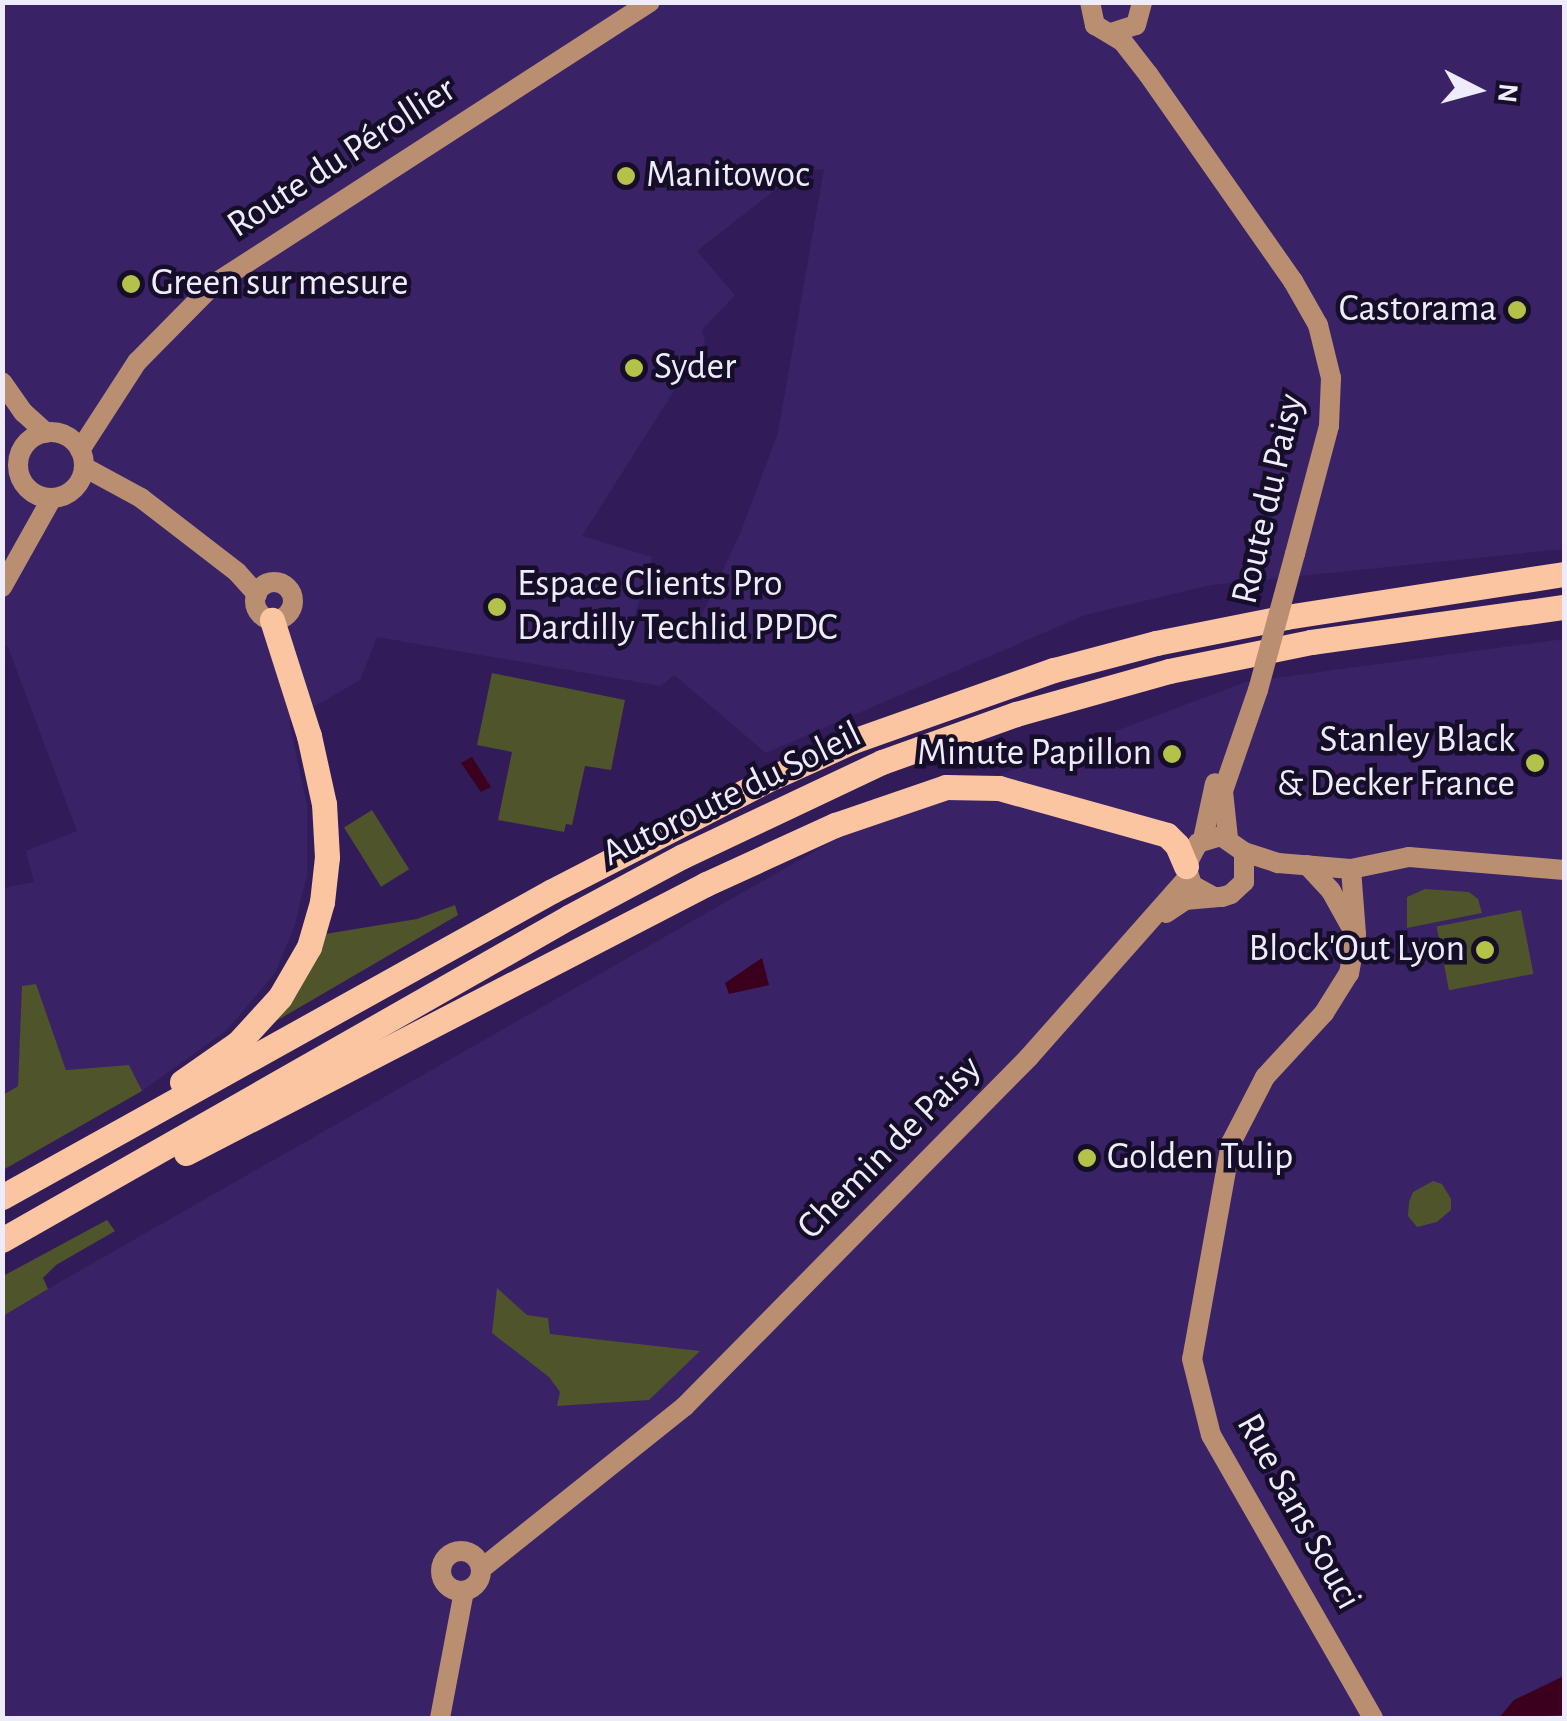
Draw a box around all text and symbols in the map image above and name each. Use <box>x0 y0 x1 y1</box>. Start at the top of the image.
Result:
north arrow <box>1427 40 1527 140</box>
street label: Route du Pérollier <box>219 67 465 249</box>
text: N <box>1492 82 1522 104</box>
place label: Manitowoc <box>646 153 810 199</box>
marker: Manitowoc <box>615 165 637 187</box>
place label: Green sur mesure <box>151 261 409 307</box>
marker: Green sur mesure <box>120 273 142 295</box>
place label: Castorama <box>1339 287 1497 333</box>
marker: Castorama <box>1506 299 1528 321</box>
place label: Syder <box>654 345 736 391</box>
marker: Syder <box>623 357 645 379</box>
street label: Route du Paisy <box>1223 389 1315 609</box>
place label: Espace Clients Pro Dardilly Techlid PPDC <box>517 562 837 652</box>
marker: Espace Clients Pro Dardilly Techlid PPDC <box>486 596 508 618</box>
street label: Autoroute du Soleil <box>595 713 869 877</box>
place label: Stanley Black & Decker France <box>1277 718 1515 808</box>
place label: Minute Papillon <box>917 731 1152 777</box>
marker: Minute Papillon <box>1161 743 1183 765</box>
marker: Stanley Black & Decker France <box>1524 752 1546 774</box>
place label: Block'Out Lyon <box>1249 927 1465 973</box>
marker: Block'Out Lyon <box>1474 939 1496 961</box>
street label: Chemin de Paisy <box>788 1046 992 1250</box>
place label: Golden Tulip <box>1107 1135 1293 1181</box>
marker: Golden Tulip <box>1076 1147 1098 1169</box>
street label: Rue Sans Souci <box>1226 1406 1370 1618</box>

